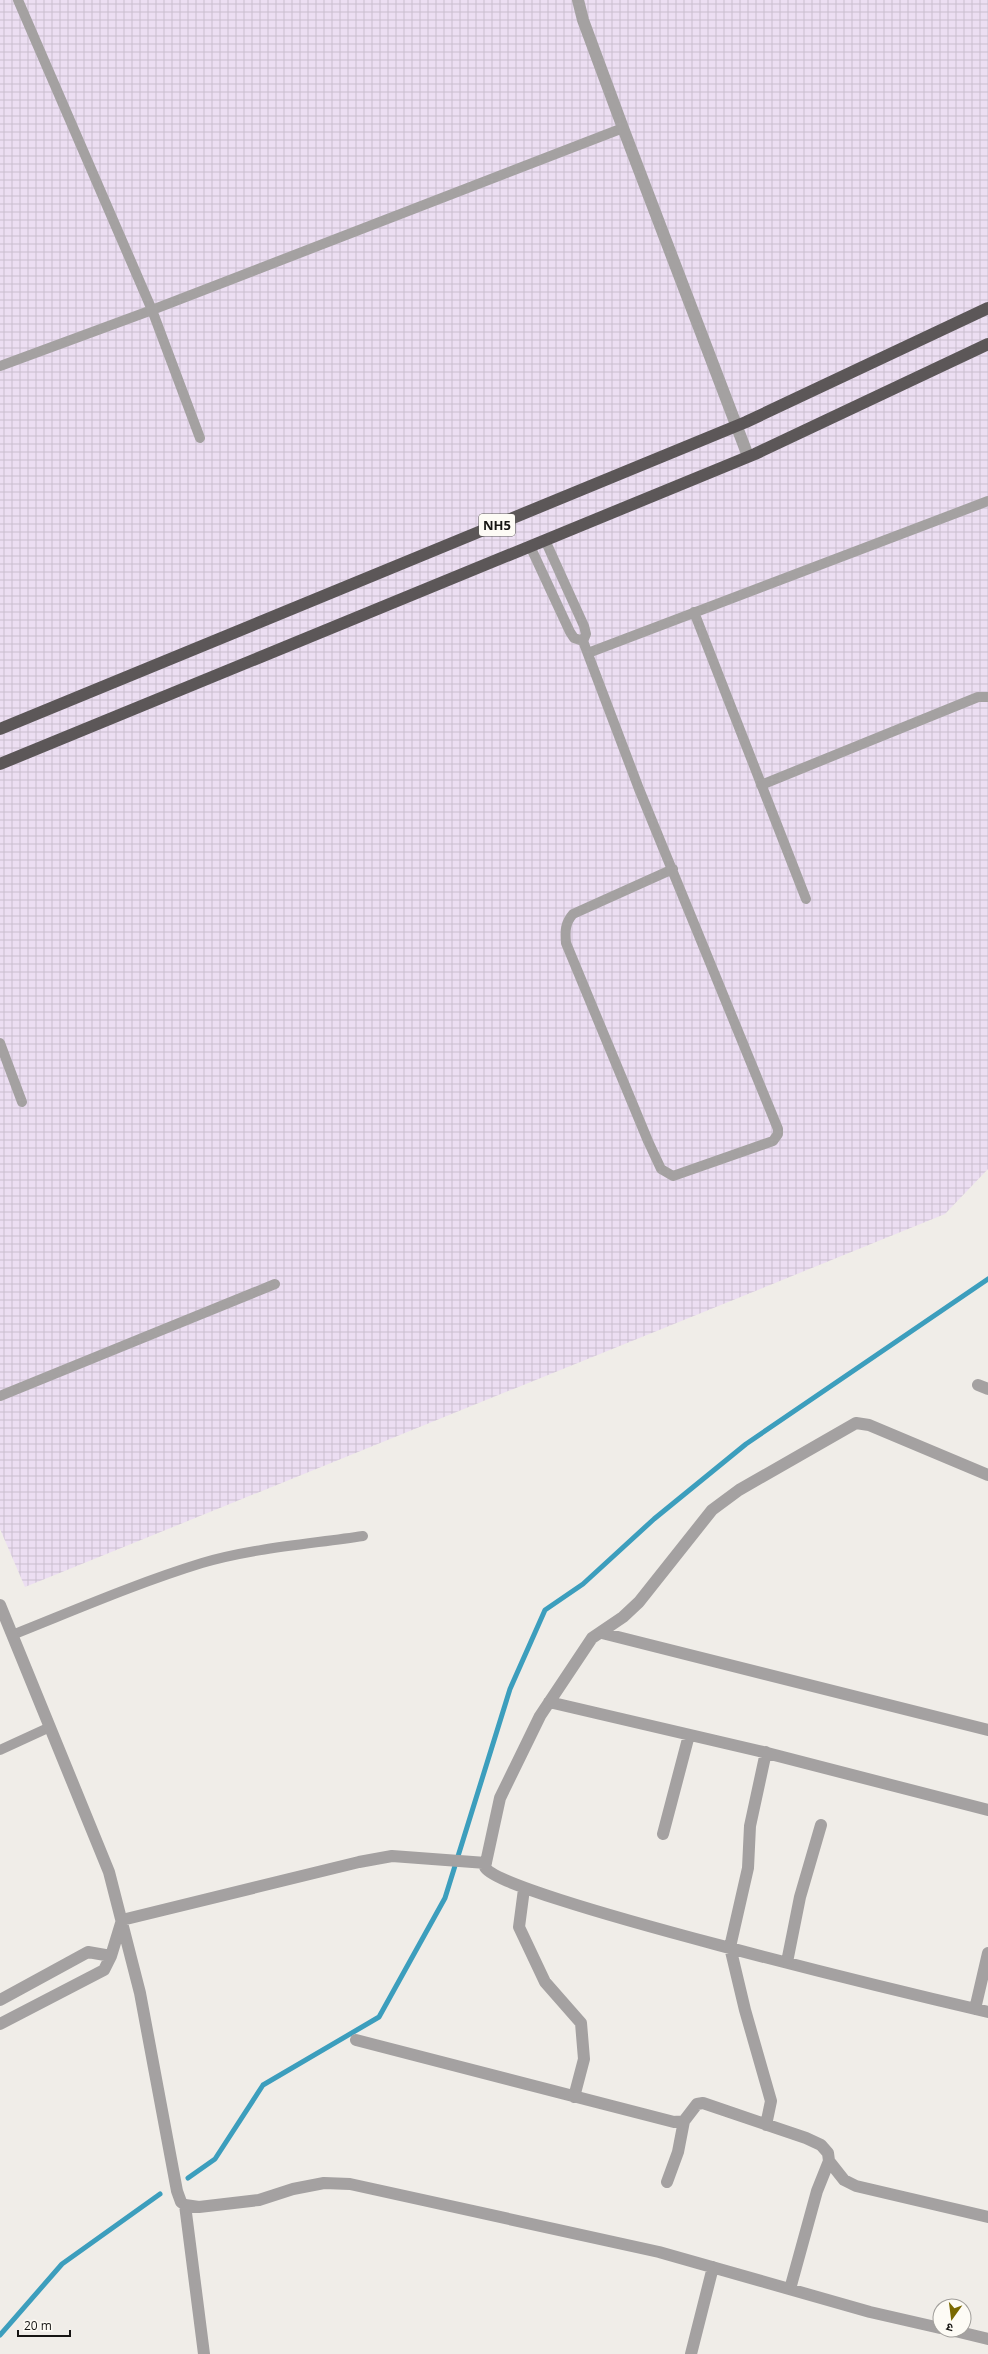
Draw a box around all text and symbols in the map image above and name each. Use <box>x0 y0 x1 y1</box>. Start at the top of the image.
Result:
road number: NH5 <box>479 514 515 536</box>
north arrow <box>932 2298 972 2338</box>
scale bar <box>18 2312 70 2338</box>
text: 20 m <box>24 2317 52 2334</box>
text: उ <box>944 2320 954 2336</box>

